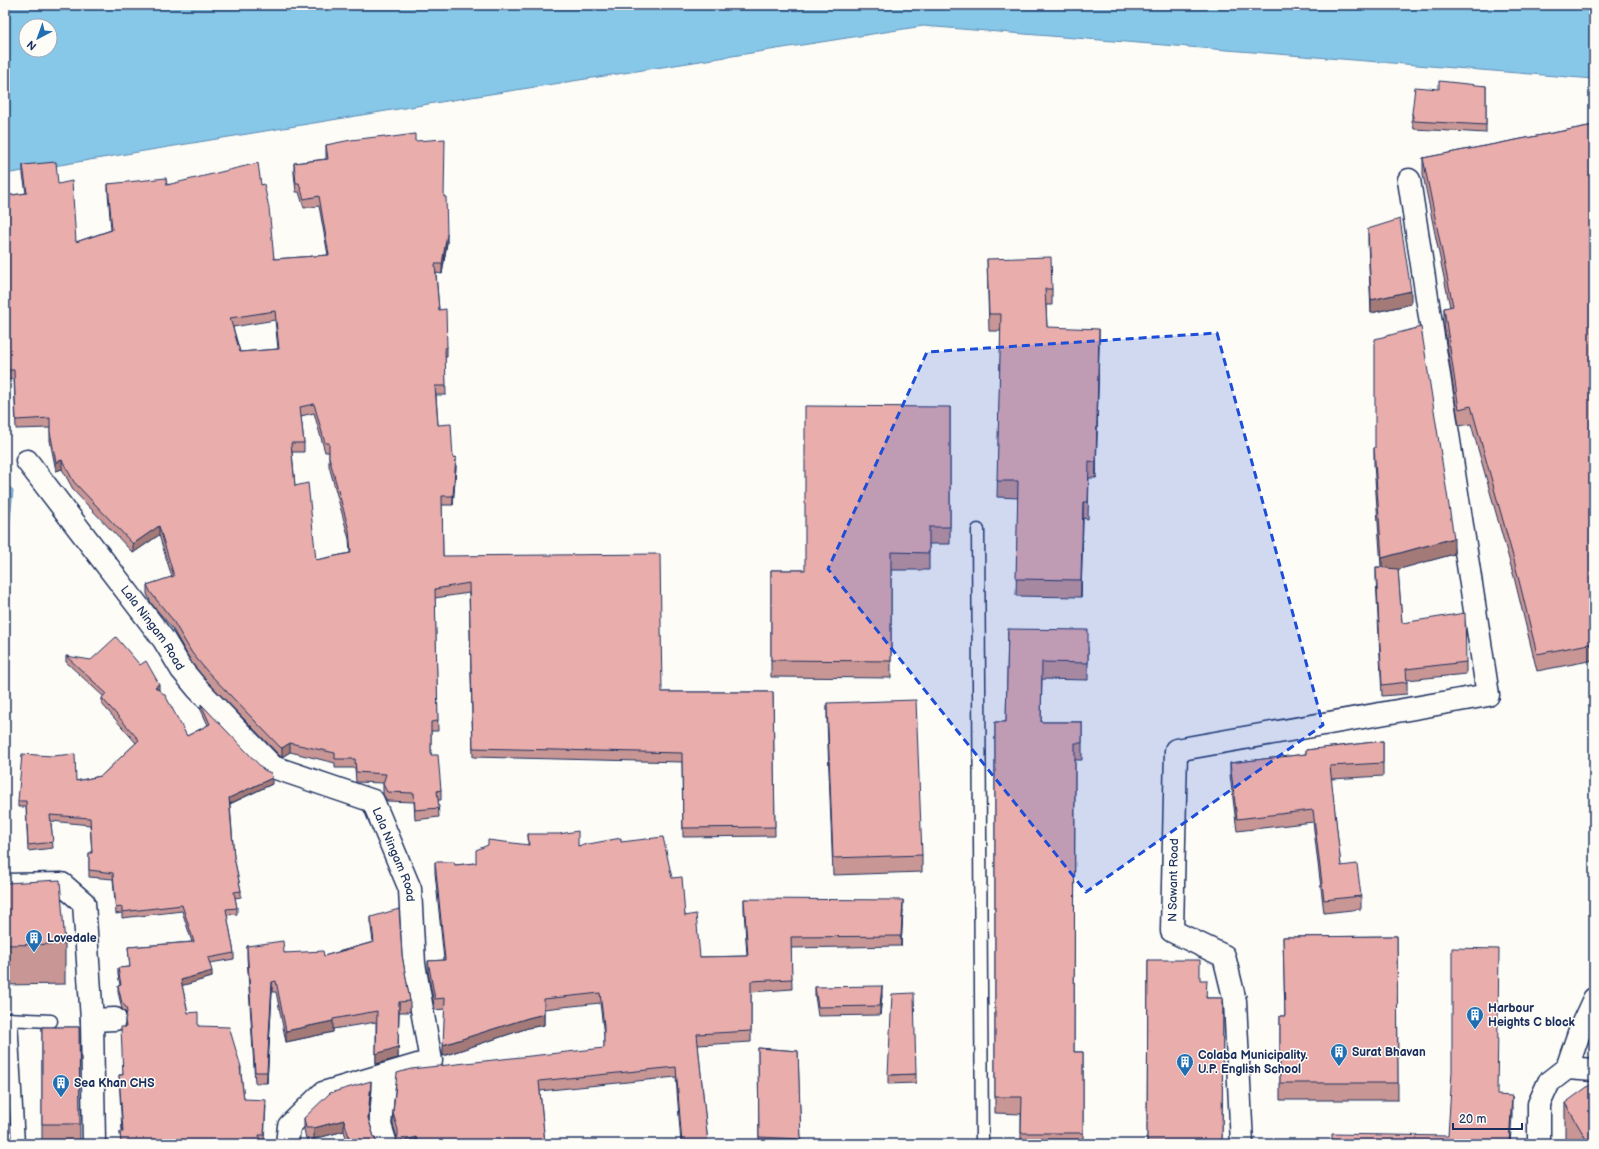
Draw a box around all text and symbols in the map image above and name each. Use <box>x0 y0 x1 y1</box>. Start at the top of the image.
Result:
north arrow <box>18 18 58 58</box>
text: N <box>24 38 39 53</box>
street label: Lala Ningam Road <box>117 582 188 673</box>
street label: Lala Ningam Road <box>369 805 418 902</box>
street label: N Sawant Road <box>1165 838 1182 922</box>
building icon: Lovedale <box>24 928 44 953</box>
place label: Lovedale <box>47 931 97 946</box>
place label: Harbour Heights C block <box>1488 1001 1575 1030</box>
building icon: Harbour Heights C block <box>1465 1005 1485 1030</box>
building icon: Surat Bhavan <box>1329 1042 1349 1067</box>
place label: Surat Bhavan <box>1352 1045 1426 1060</box>
place label: Colaba Municipality. U.P. English School <box>1198 1048 1308 1077</box>
building icon: Colaba Municipality. U.P. English School <box>1175 1052 1195 1077</box>
building icon: Sea Khan CHS <box>51 1073 71 1098</box>
place label: Sea Khan CHS <box>74 1076 155 1091</box>
scale bar <box>1453 1105 1522 1131</box>
text: 20 m <box>1459 1112 1486 1127</box>

